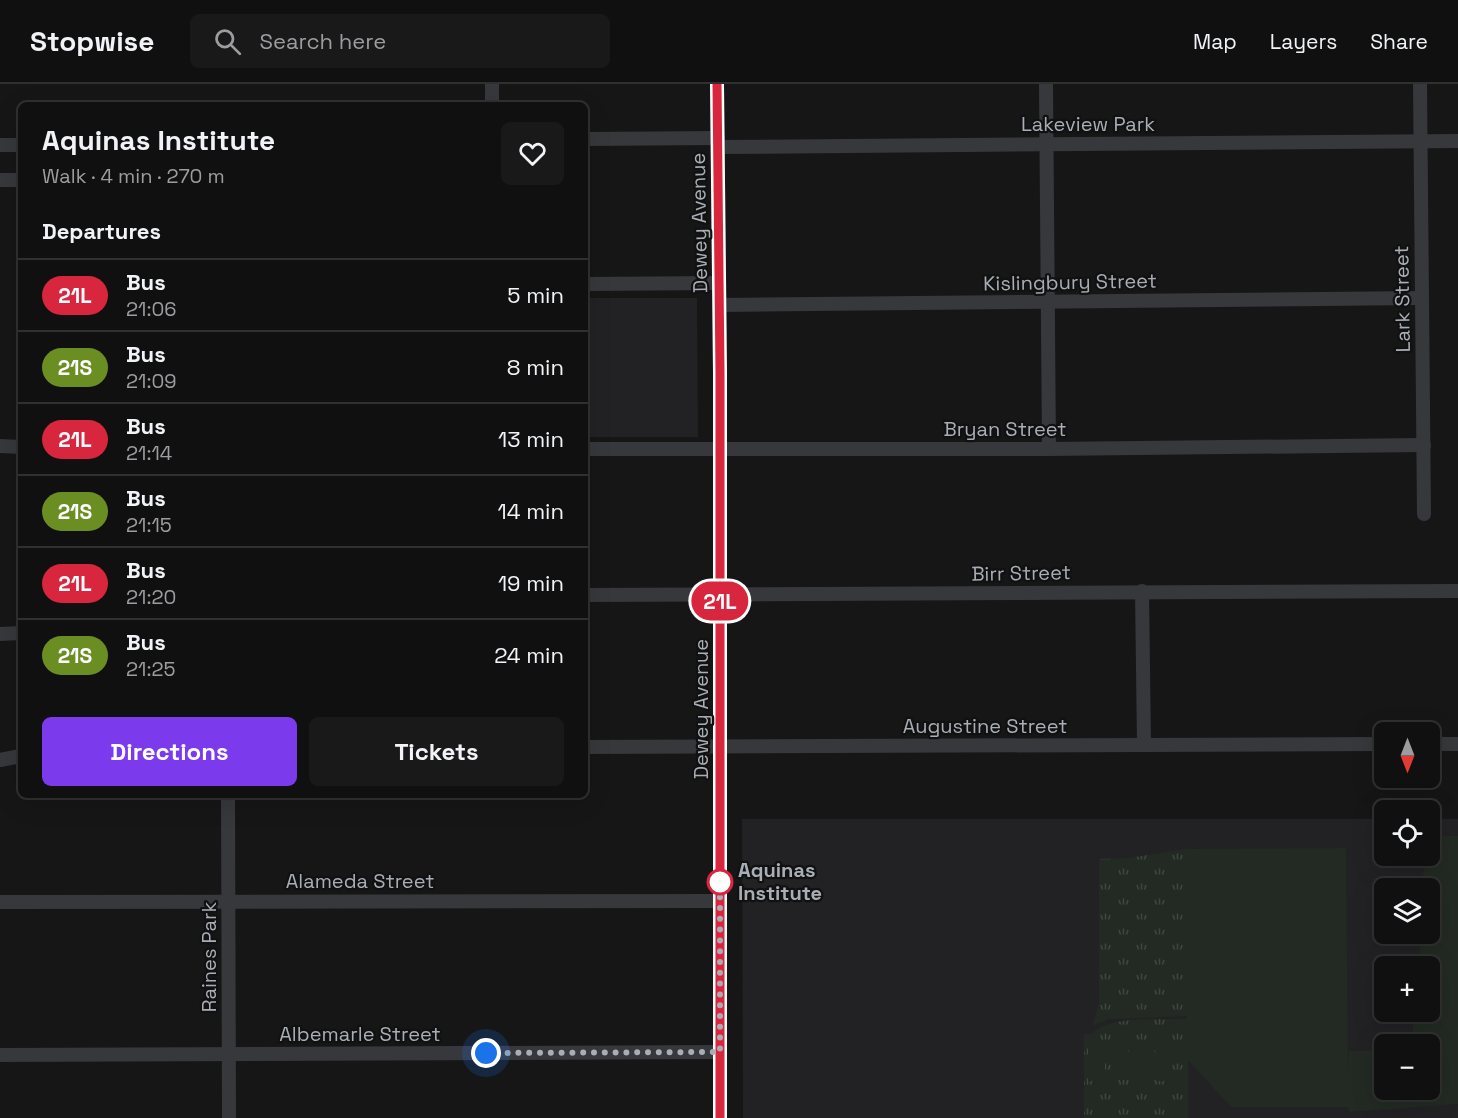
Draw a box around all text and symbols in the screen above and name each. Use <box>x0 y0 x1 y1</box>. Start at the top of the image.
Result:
search box <box>190 14 610 68</box>
text: Stopwise <box>30 23 154 59</box>
icon: search <box>211 25 244 58</box>
text: Search here <box>259 27 386 55</box>
text: Map <box>1193 28 1237 55</box>
text: Layers <box>1270 28 1337 55</box>
text: Share <box>1370 28 1428 55</box>
street label: Lakeview Park <box>1021 111 1155 137</box>
text: Aquinas Institute <box>42 122 275 158</box>
button: heart <box>501 122 564 185</box>
street label: Dewey Avenue <box>685 153 713 293</box>
text: Walk · 4 min · 270 m <box>42 163 225 189</box>
text: Departures <box>42 217 161 245</box>
street label: Lark Street <box>1388 245 1416 353</box>
street label: Kislingbury Street <box>983 267 1157 297</box>
text: Bus <box>126 268 166 296</box>
text: 5 min <box>507 281 564 309</box>
text: 21L <box>58 282 92 309</box>
text: 21:06 <box>126 296 177 322</box>
text: Bus <box>126 340 166 368</box>
text: 8 min <box>507 353 564 381</box>
text: 21S <box>58 354 92 381</box>
text: 21:09 <box>126 368 177 394</box>
text: Bus <box>126 412 166 440</box>
street label: Bryan Street <box>943 416 1067 442</box>
text: 13 min <box>498 425 564 453</box>
text: 21L <box>58 426 92 453</box>
text: 21:14 <box>126 440 172 466</box>
text: Bus <box>126 484 166 512</box>
text: 14 min <box>498 497 564 525</box>
text: 21S <box>58 498 92 525</box>
text: 21:15 <box>126 512 172 538</box>
text: Bus <box>126 556 166 584</box>
street label: Birr Street <box>971 559 1071 587</box>
text: 19 min <box>498 569 564 597</box>
text: 21L <box>58 570 92 597</box>
line badge: 21L <box>686 582 754 620</box>
text: 21:20 <box>126 584 176 610</box>
text: 21L <box>703 588 737 615</box>
text: Bus <box>126 628 166 656</box>
street label: Dewey Avenue <box>688 639 714 779</box>
text: 24 min <box>494 641 564 669</box>
text: 21S <box>58 642 92 669</box>
text: 21:25 <box>126 656 176 682</box>
street label: Augustine Street <box>903 713 1067 739</box>
button: Directions <box>42 717 297 786</box>
button: Tickets <box>309 717 564 786</box>
north arrow <box>1374 722 1440 788</box>
map controls <box>1374 722 1440 1100</box>
button: locate <box>1374 800 1440 866</box>
place label: Aquinas Institute <box>738 857 822 906</box>
street label: Alameda Street <box>286 868 434 894</box>
marker: Aquinas Institute <box>707 869 733 895</box>
button: layers <box>1374 878 1440 944</box>
street label: Raines Park <box>196 902 222 1012</box>
button: + <box>1374 956 1440 1022</box>
street label: Albemarle Street <box>279 1021 441 1047</box>
button: − <box>1374 1034 1440 1100</box>
your location <box>471 1038 501 1068</box>

